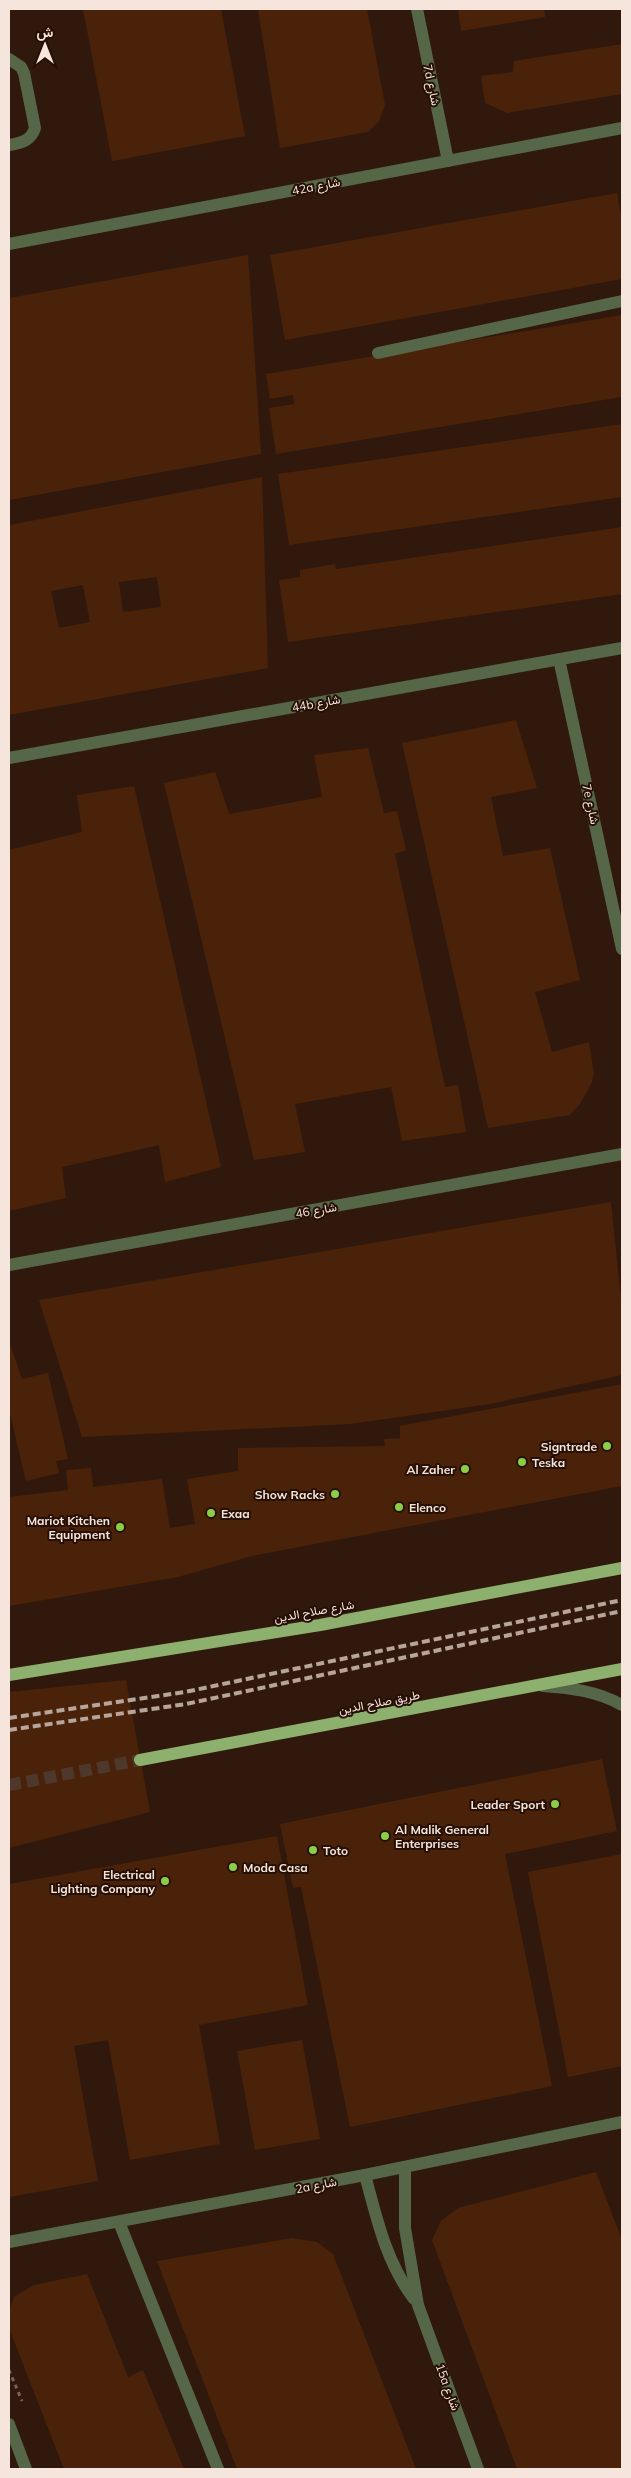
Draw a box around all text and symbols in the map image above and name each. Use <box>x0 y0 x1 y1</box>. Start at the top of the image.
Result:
north arrow <box>20 20 70 70</box>
text: ش <box>37 23 54 41</box>
street label: 7d شارع <box>418 63 444 107</box>
street label: 42a شارع <box>291 174 342 200</box>
street label: 44b شارع <box>291 691 342 717</box>
street label: 7e شارع <box>577 782 603 826</box>
street label: شارع 46 <box>294 1199 338 1223</box>
place label: Signtrade <box>541 1439 597 1454</box>
marker: Signtrade <box>601 1440 613 1452</box>
place label: Teska <box>532 1455 565 1470</box>
marker: Teska <box>516 1456 528 1468</box>
place label: Al Zaher <box>406 1462 455 1477</box>
marker: Al Zaher <box>459 1463 471 1475</box>
place label: Show Racks <box>255 1487 325 1502</box>
marker: Show Racks <box>329 1488 341 1500</box>
place label: Elenco <box>409 1500 446 1515</box>
marker: Elenco <box>393 1501 405 1513</box>
place label: Exaa <box>221 1506 250 1521</box>
marker: Exaa <box>205 1507 217 1519</box>
place label: Mariot Kitchen Equipment <box>27 1513 110 1542</box>
marker: Mariot Kitchen Equipment <box>114 1521 126 1533</box>
street label: شارع صلاح الدين <box>273 1597 356 1627</box>
street label: طريق صلاح الدين <box>337 1687 421 1719</box>
place label: Leader Sport <box>470 1797 545 1812</box>
marker: Leader Sport <box>549 1798 561 1810</box>
place label: Al Malik General Enterprises <box>395 1822 489 1851</box>
marker: Al Malik General Enterprises <box>379 1830 391 1842</box>
place label: Toto <box>323 1843 348 1858</box>
marker: Toto <box>307 1844 319 1856</box>
place label: Moda Casa <box>243 1860 308 1875</box>
marker: Moda Casa <box>227 1861 239 1873</box>
place label: Electrical Lighting Company <box>51 1867 155 1896</box>
marker: Electrical Lighting Company <box>159 1875 171 1887</box>
street label: 2a شارع <box>294 2174 338 2198</box>
street label: 15a شارع <box>431 2361 463 2413</box>

